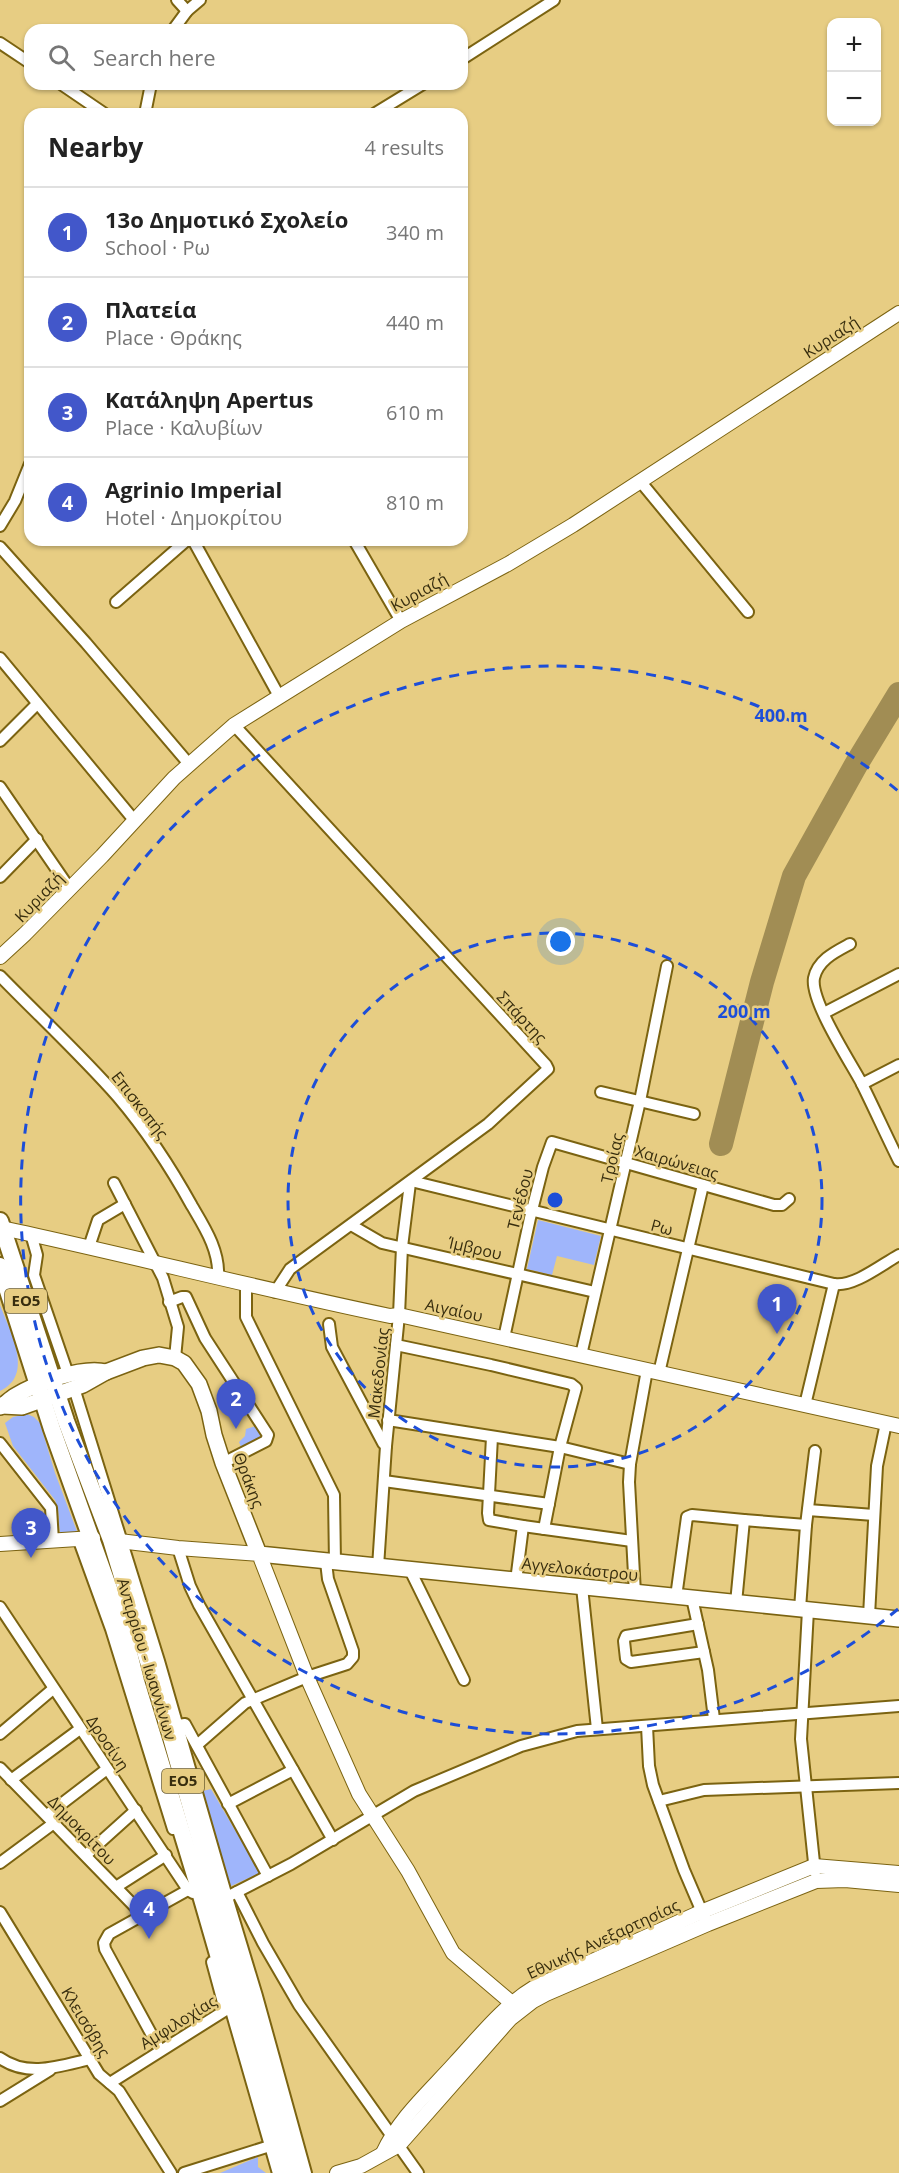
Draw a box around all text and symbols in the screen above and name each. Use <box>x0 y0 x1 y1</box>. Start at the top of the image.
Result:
map controls <box>827 18 881 126</box>
button: + <box>827 18 881 72</box>
search box <box>24 24 468 90</box>
icon: search <box>45 41 78 74</box>
text: Search here <box>93 42 216 72</box>
button: − <box>827 72 881 126</box>
text: Nearby <box>48 129 143 165</box>
text: 4 results <box>364 134 444 161</box>
text: 13ο Δημοτικό Σχολείο <box>105 204 348 234</box>
text: 1 <box>62 219 73 246</box>
text: 340 m <box>386 219 444 246</box>
text: School · Ρω <box>105 234 210 261</box>
text: Πλατεία <box>105 294 196 324</box>
text: 2 <box>62 309 73 336</box>
text: 440 m <box>386 309 444 336</box>
street label: Κυριαζή <box>799 311 863 363</box>
text: Place · Θράκης <box>105 324 242 351</box>
text: Κατάληψη Apertus <box>105 384 314 414</box>
text: 3 <box>62 399 73 426</box>
text: 610 m <box>386 399 444 426</box>
text: Place · Καλυβίων <box>105 414 263 441</box>
text: Agrinio Imperial <box>105 474 282 504</box>
text: 4 <box>62 489 73 516</box>
text: 810 m <box>386 489 444 516</box>
text: Hotel · Δημοκρίτου <box>105 504 282 531</box>
street label: Κυριαζή <box>387 567 451 617</box>
text: 400 m <box>754 703 808 727</box>
street label: Κυριαζή <box>10 867 68 927</box>
your location <box>546 927 575 956</box>
street label: Σπάρτης <box>492 986 552 1048</box>
text: 200 m <box>717 999 771 1023</box>
street label: Επισκοπής <box>107 1067 174 1144</box>
street label: Τροίας <box>596 1130 629 1185</box>
street label: Χαιρώνειας <box>633 1140 721 1184</box>
street label: Τενέδου <box>502 1166 538 1232</box>
centre of rings <box>545 1190 565 1210</box>
street label: Ρω <box>649 1214 675 1240</box>
street label: Ίμβρου <box>445 1231 504 1265</box>
pin: 1 <box>758 1284 796 1334</box>
road number: ΕΟ5 <box>5 1289 47 1313</box>
street label: Αιγαίου <box>423 1293 485 1327</box>
street label: Μακεδονίας <box>362 1326 394 1419</box>
pin: 2 <box>216 1380 256 1429</box>
street label: Θράκης <box>228 1449 270 1511</box>
pin: 3 <box>12 1508 51 1558</box>
street label: Αγγελοκάστρου <box>521 1552 639 1586</box>
street label: Αντιρρίου - Ιωαννίνων <box>112 1575 182 1743</box>
street label: Δροσίνη <box>81 1711 135 1775</box>
road number: ΕΟ5 <box>162 1769 204 1793</box>
street label: Δημοκρίτου <box>43 1790 121 1870</box>
pin: 4 <box>130 1890 168 1939</box>
street label: Εθνικής Ανεξαρτησίας <box>523 1894 683 1984</box>
street label: Κλεισόβης <box>56 1983 116 2062</box>
street label: Αμφιλοχίας <box>135 1990 221 2054</box>

